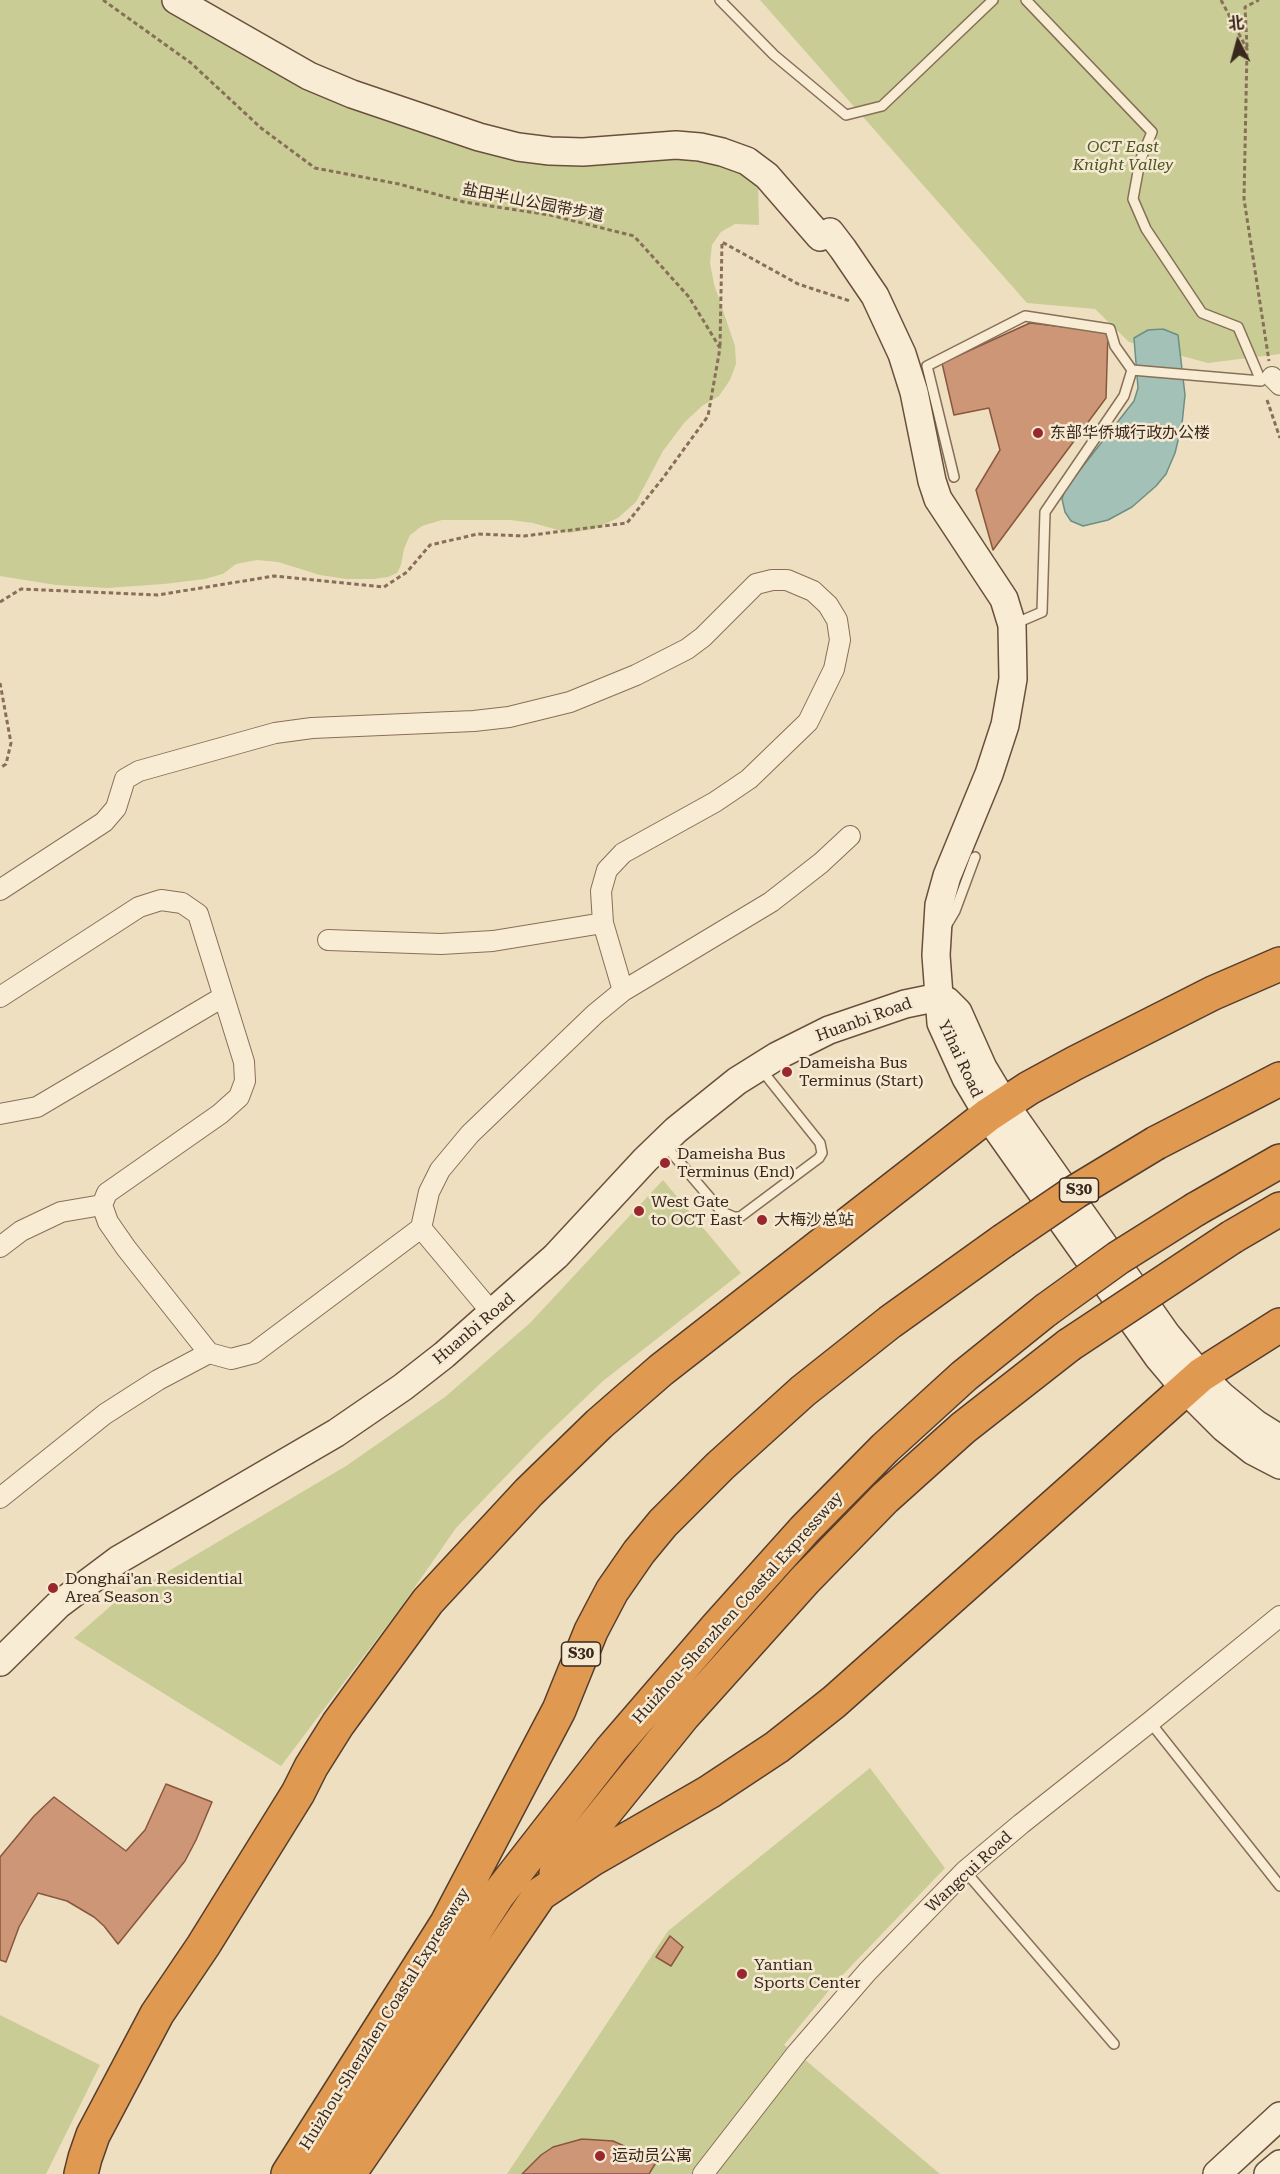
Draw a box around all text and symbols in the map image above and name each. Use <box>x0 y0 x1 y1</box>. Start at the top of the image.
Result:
north arrow <box>1208 12 1268 72</box>
text: 北 <box>1227 13 1245 34</box>
park label: OCT East Knight Valley <box>1073 137 1173 175</box>
street label: 盐田半山公园带步道 <box>460 180 606 226</box>
place label: 东部华侨城行政办公楼 <box>1050 423 1210 443</box>
marker: 东部华侨城行政办公楼 <box>1031 426 1045 440</box>
street label: Huanbi Road <box>813 994 915 1046</box>
street label: Yihai Road <box>934 1017 986 1101</box>
place label: Dameisha Bus Terminus (Start) <box>799 1053 923 1091</box>
marker: Dameisha Bus Terminus (Start) <box>780 1065 794 1079</box>
place label: Dameisha Bus Terminus (End) <box>677 1144 795 1182</box>
marker: Dameisha Bus Terminus (End) <box>658 1156 672 1170</box>
road number: S30 <box>1060 1178 1098 1202</box>
place label: West Gate to OCT East <box>651 1192 742 1230</box>
marker: West Gate to OCT East <box>632 1204 646 1218</box>
place label: 大梅沙总站 <box>774 1210 854 1230</box>
marker: 大梅沙总站 <box>755 1213 769 1227</box>
street label: Huanbi Road <box>429 1289 519 1369</box>
street label: Huizhou-Shenzhen Coastal Expressway <box>629 1488 847 1728</box>
place label: Donghai'an Residential Area Season 3 <box>65 1569 243 1607</box>
marker: Donghai'an Residential Area Season 3 <box>46 1581 60 1595</box>
road number: S30 <box>562 1642 600 1666</box>
street label: Wangcui Road <box>922 1827 1016 1917</box>
street label: Huizhou-Shenzhen Coastal Expressway <box>296 1884 474 2154</box>
place label: Yantian Sports Center <box>754 1955 861 1993</box>
marker: Yantian Sports Center <box>735 1967 749 1981</box>
place label: 运动员公寓 <box>612 2146 692 2166</box>
marker: 运动员公寓 <box>593 2149 607 2163</box>

